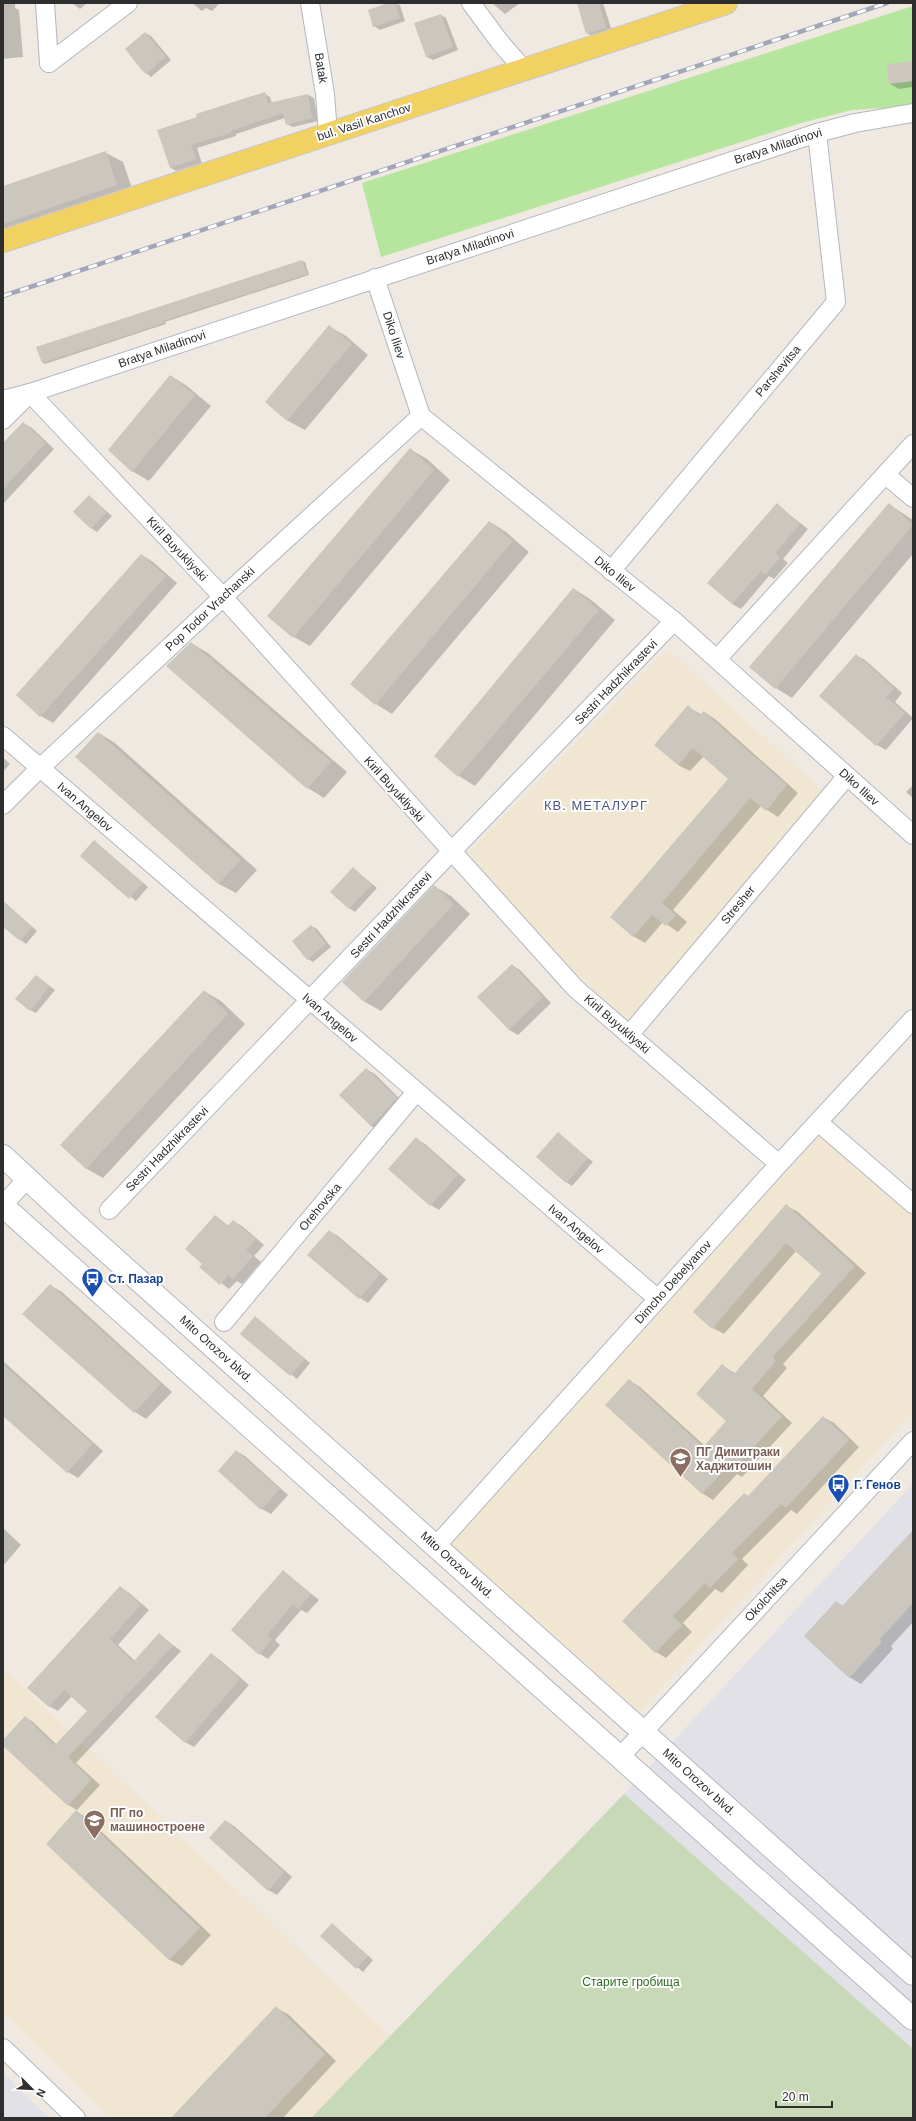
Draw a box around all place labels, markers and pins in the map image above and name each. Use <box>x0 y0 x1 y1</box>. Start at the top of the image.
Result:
bus stop icon: Ст. Пазар <box>80 1266 106 1299</box>
place label: Ст. Пазар <box>108 1272 163 1286</box>
place label: ПГ Димитраки Хаджитошин <box>696 1445 780 1473</box>
school or university icon: ПГ Димитраки Хаджитошин <box>668 1446 694 1479</box>
bus stop icon: Г. Генов <box>825 1472 851 1505</box>
place label: Г. Генов <box>854 1478 901 1492</box>
place label: ПГ по машиностроене <box>110 1806 205 1834</box>
school or university icon: ПГ по машиностроене <box>81 1807 107 1840</box>

